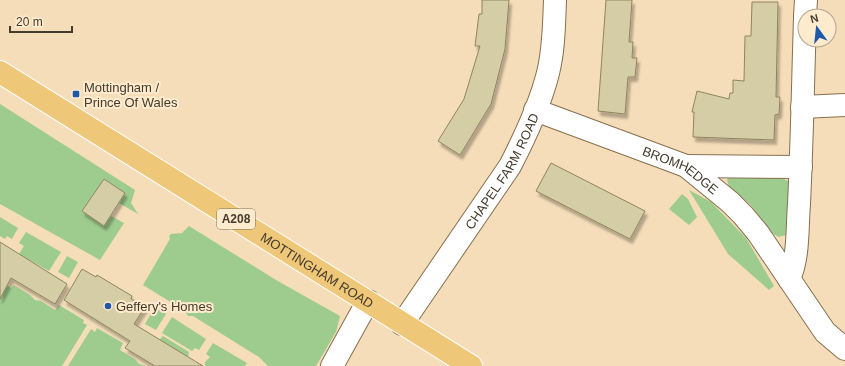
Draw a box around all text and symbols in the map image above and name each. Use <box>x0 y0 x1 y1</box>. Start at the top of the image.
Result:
scale bar <box>10 8 72 34</box>
north arrow <box>797 8 837 48</box>
text: N <box>809 12 820 25</box>
text: 20 m <box>16 15 43 29</box>
place label: Mottingham / Prince Of Wales <box>84 80 178 110</box>
marker: Mottingham / Prince Of Wales <box>71 89 81 99</box>
street label: CHAPEL FARM ROAD <box>462 111 541 232</box>
street label: BROMHEDGE <box>641 143 722 197</box>
road number: A208 <box>217 209 255 229</box>
street label: MOTTINGHAM ROAD <box>258 229 376 311</box>
place label: Geffery's Homes <box>116 299 213 314</box>
marker: Geffery's Homes <box>103 301 113 311</box>

